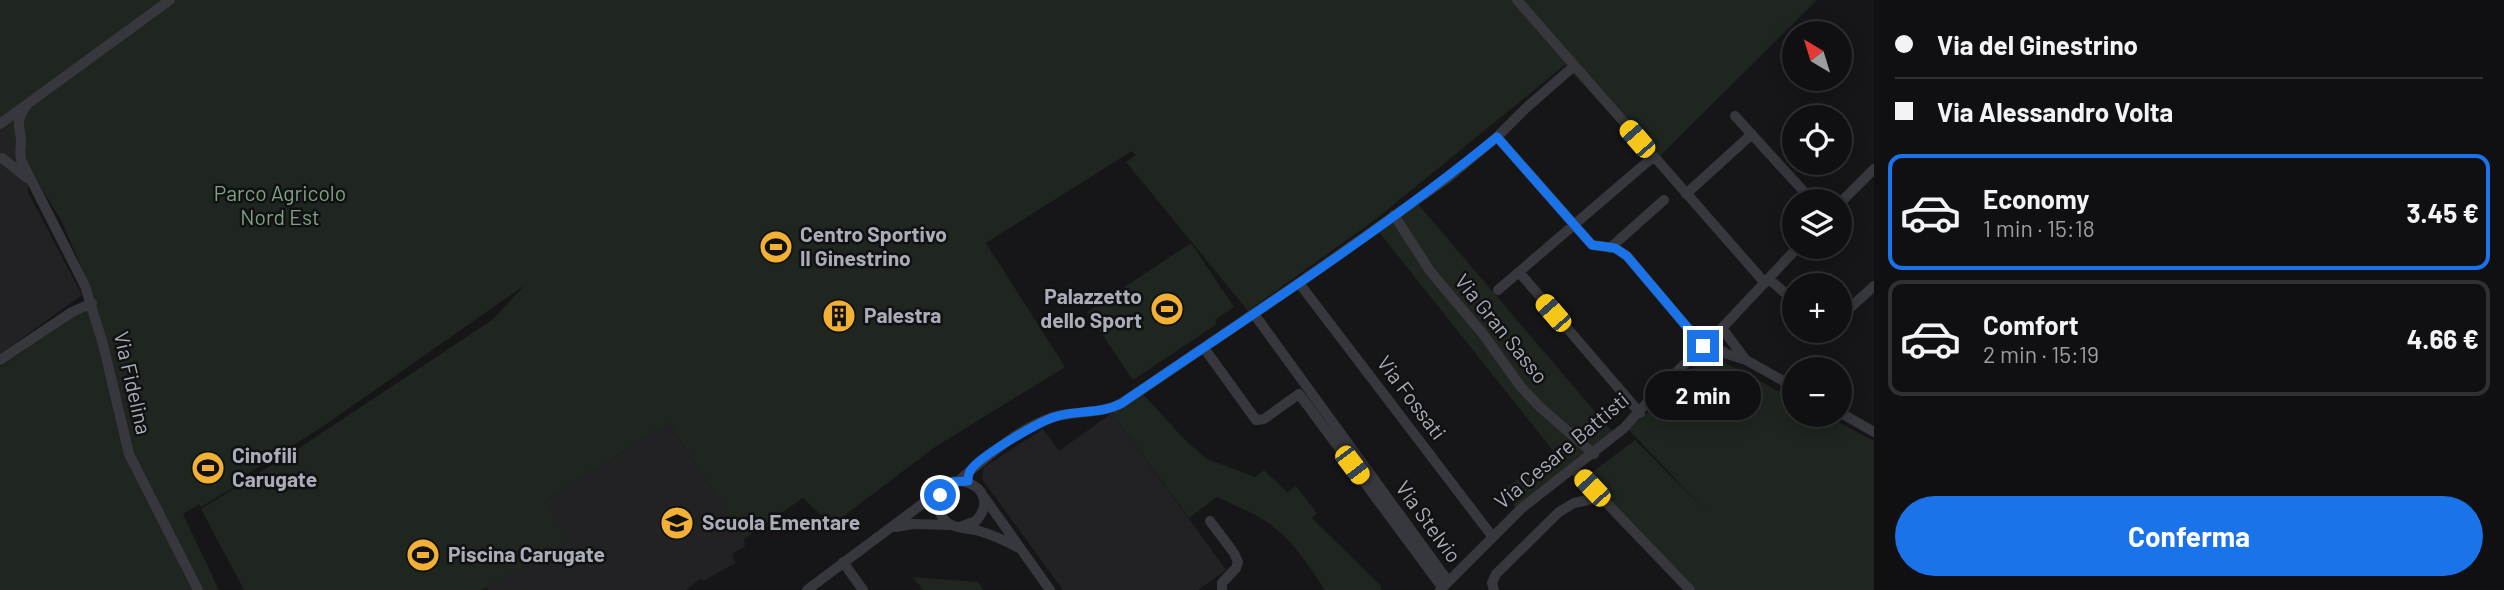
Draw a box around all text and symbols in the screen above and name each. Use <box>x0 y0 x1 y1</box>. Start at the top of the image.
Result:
north arrow <box>1782 21 1852 91</box>
map controls <box>1782 21 1852 427</box>
text: Via del Ginestrino <box>1937 29 2138 60</box>
text: Via Alessandro Volta <box>1937 96 2173 127</box>
button: locate <box>1782 105 1852 175</box>
car <box>1616 116 1659 162</box>
park label: Parco Agricolo Nord Est <box>214 180 346 229</box>
icon: car <box>1899 181 1962 244</box>
text: Economy <box>1983 183 2089 214</box>
button: layers <box>1782 189 1852 259</box>
text: 3.45 € <box>2407 197 2479 228</box>
text: 1 min · 15:18 <box>1983 214 2095 242</box>
place label: Centro Sportivo Il Ginestrino <box>800 221 947 270</box>
sports icon: Centro Sportivo Il Ginestrino <box>757 228 795 266</box>
street label: Via Gran Sasso <box>1450 268 1554 388</box>
button: + <box>1782 273 1852 343</box>
place label: Palazzetto dello Sport <box>1040 283 1142 332</box>
sports icon: Palazzetto dello Sport <box>1148 290 1186 328</box>
car <box>1532 290 1575 336</box>
building icon: Palestra <box>820 297 858 335</box>
place label: Palestra <box>864 302 941 327</box>
icon: car <box>1899 307 1962 370</box>
text: Comfort <box>1983 309 2079 340</box>
text: 4.66 € <box>2407 323 2479 354</box>
street label: Via Fidelina <box>109 329 157 437</box>
route end <box>1687 330 1719 362</box>
text: 2 min · 15:19 <box>1983 340 2099 368</box>
street label: Via Fossati <box>1373 350 1452 444</box>
button: − <box>1782 357 1852 427</box>
callout: 2 min <box>1645 370 1761 420</box>
text: 2 min <box>1675 381 1731 409</box>
street label: Via Cesare Battisti <box>1489 386 1633 513</box>
place label: Cinofili Carugate <box>232 442 317 491</box>
car <box>1331 442 1374 488</box>
sports icon: Cinofili Carugate <box>189 449 227 487</box>
car <box>1570 465 1615 511</box>
street label: Via Stelvio <box>1391 475 1467 567</box>
route start <box>924 479 956 511</box>
button: Conferma <box>1895 496 2483 576</box>
school or university icon: Scuola Ementare <box>658 504 696 542</box>
place label: Scuola Ementare <box>702 509 860 534</box>
sports icon: Piscina Carugate <box>404 536 442 574</box>
place label: Piscina Carugate <box>448 541 605 566</box>

